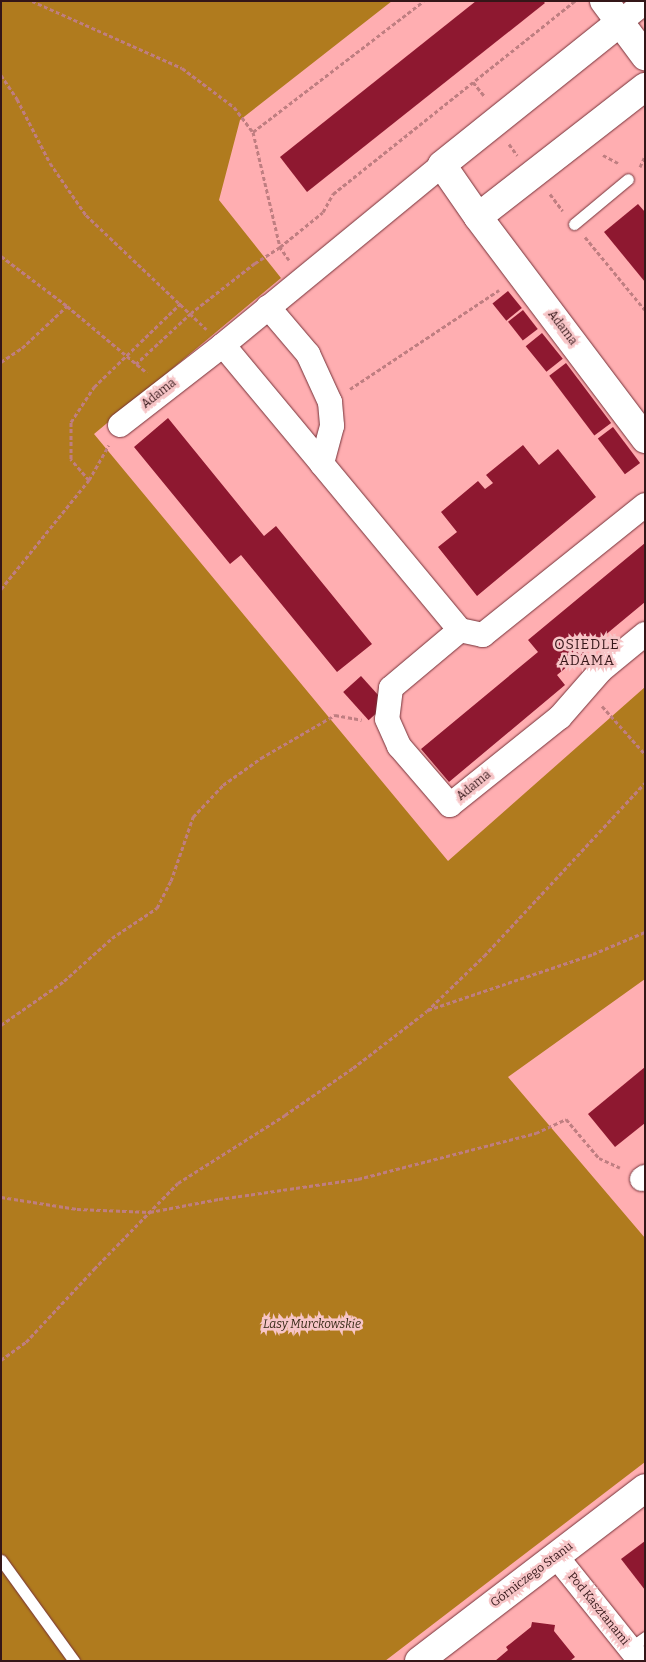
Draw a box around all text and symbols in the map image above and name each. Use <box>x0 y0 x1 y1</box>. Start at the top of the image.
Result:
street label: Adama <box>544 308 580 348</box>
street label: Adama <box>139 376 179 412</box>
district label: OSIEDLE ADAMA <box>553 637 621 670</box>
street label: Adama <box>454 768 494 804</box>
park label: Lasy Murckowskie <box>263 1318 361 1332</box>
street label: Górniczego Stanu <box>488 1539 576 1611</box>
street label: Pod Kasztanami <box>564 1570 632 1648</box>

